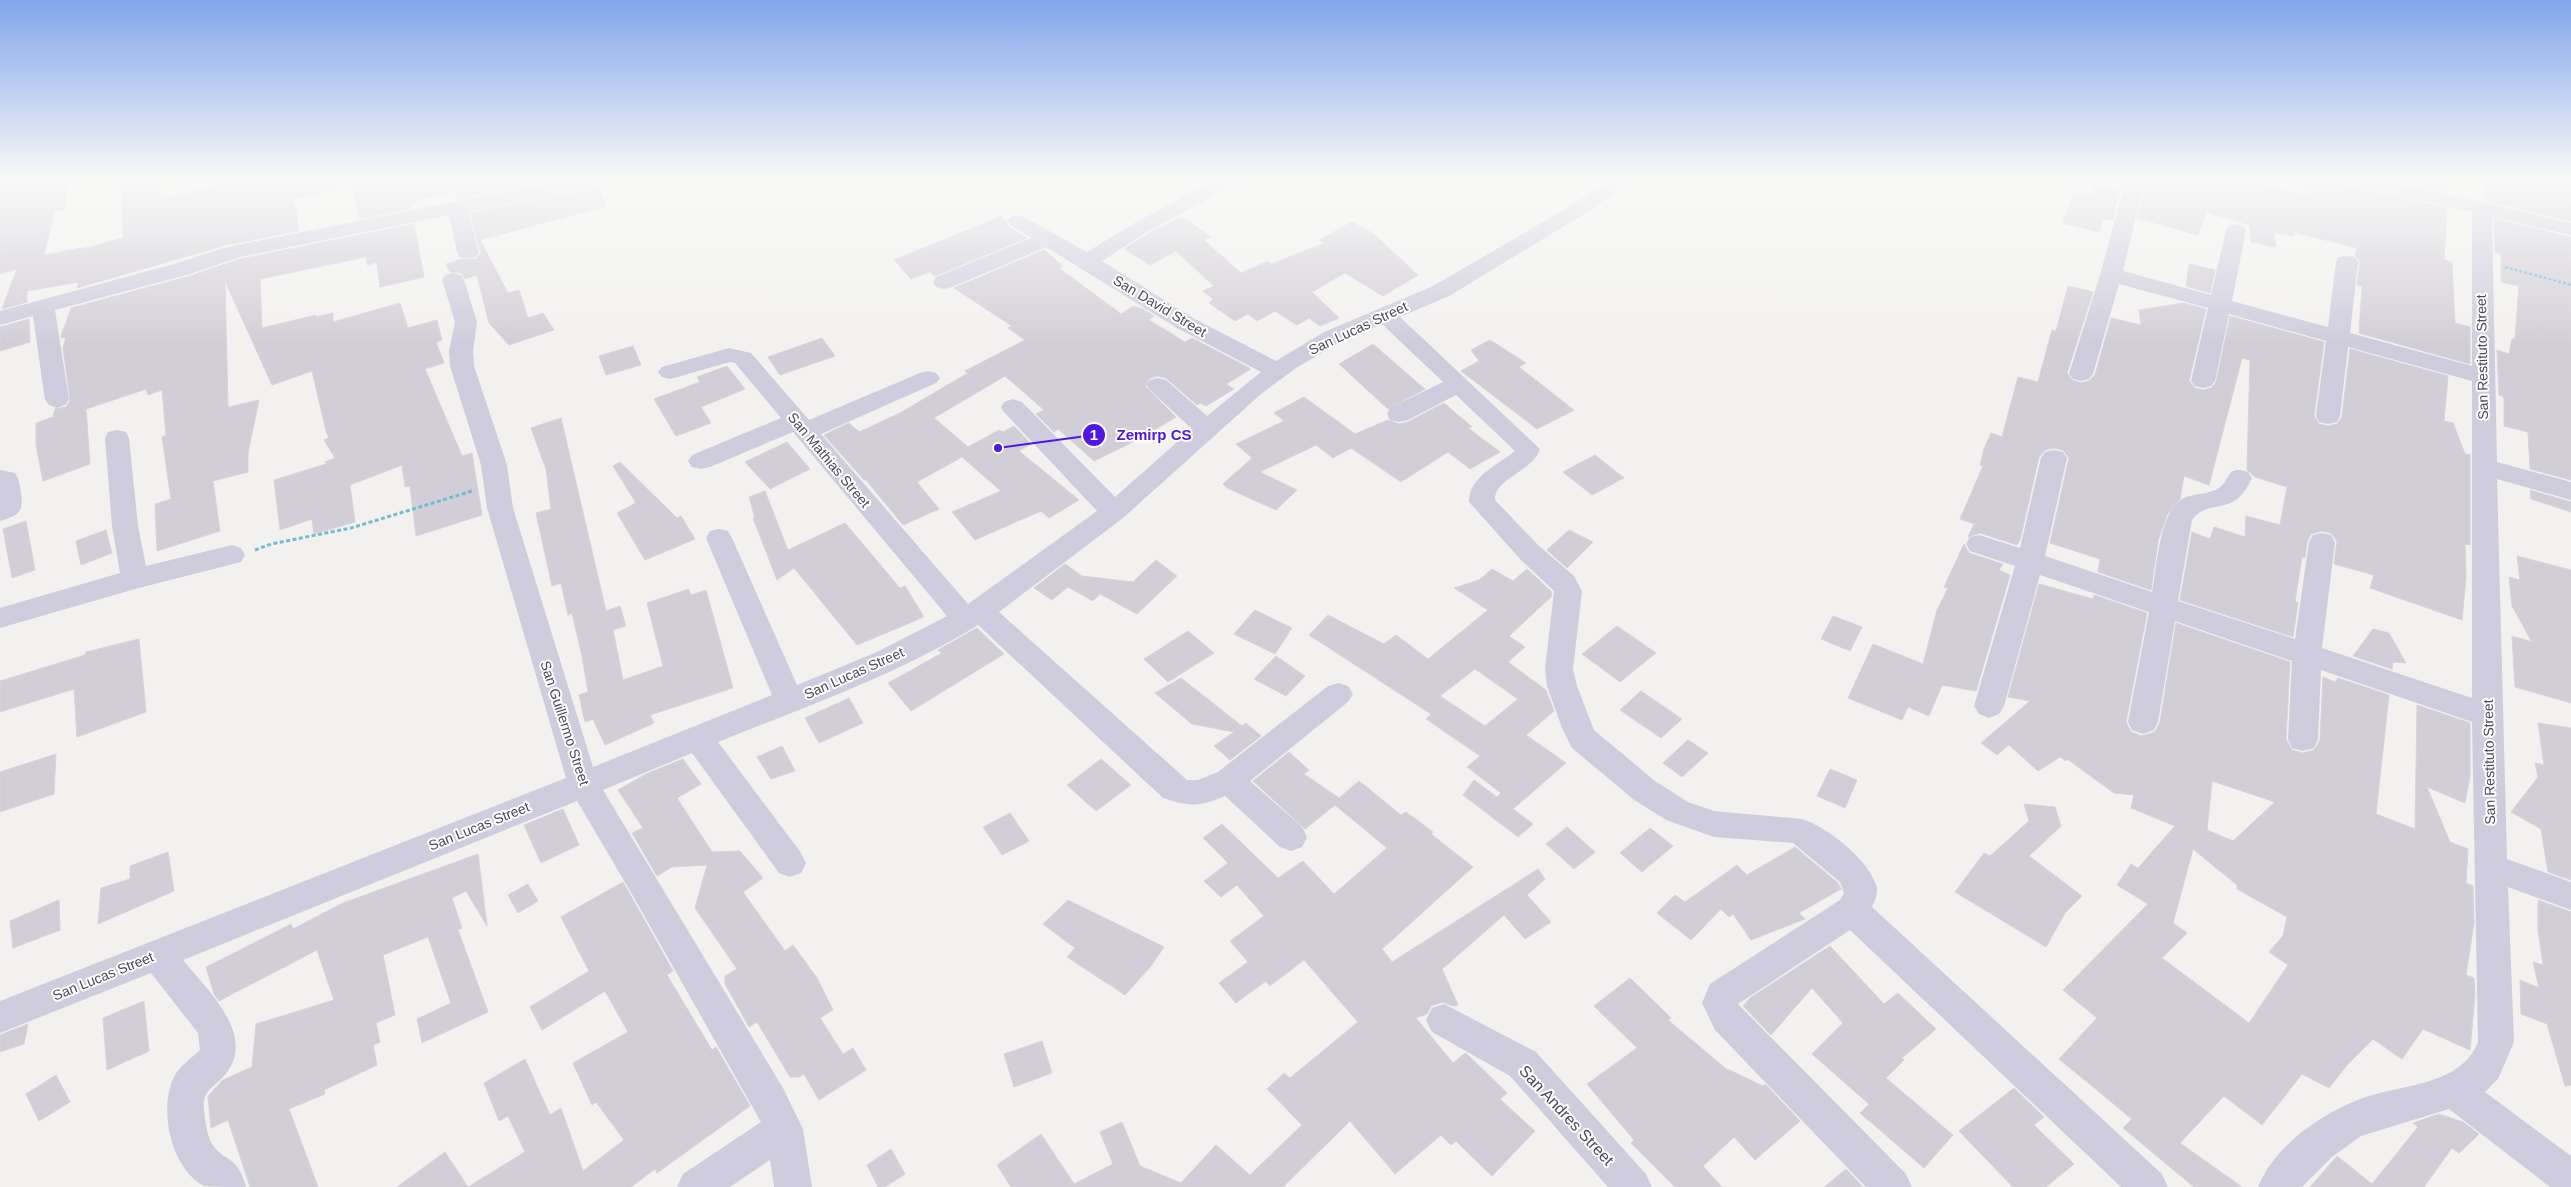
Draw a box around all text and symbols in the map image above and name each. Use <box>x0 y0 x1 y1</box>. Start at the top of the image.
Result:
street label: San David Street <box>1111 272 1210 340</box>
street label: San Restituto Street <box>2473 294 2491 420</box>
street label: San Lucas Street <box>1306 298 1410 358</box>
street label: San Mathias Street <box>785 409 873 511</box>
callout: Zemirp CS <box>1081 420 1201 450</box>
text: 1 <box>1090 426 1098 443</box>
text: Zemirp CS <box>1116 426 1192 443</box>
street label: San Lucas Street <box>802 644 906 702</box>
street label: San Guillermo Street <box>537 659 593 787</box>
street label: San Restituto Street <box>2480 699 2498 825</box>
street label: San Lucas Street <box>426 798 532 854</box>
street label: San Lucas Street <box>50 948 156 1004</box>
street label: San Andres Street <box>1516 1062 1618 1169</box>

